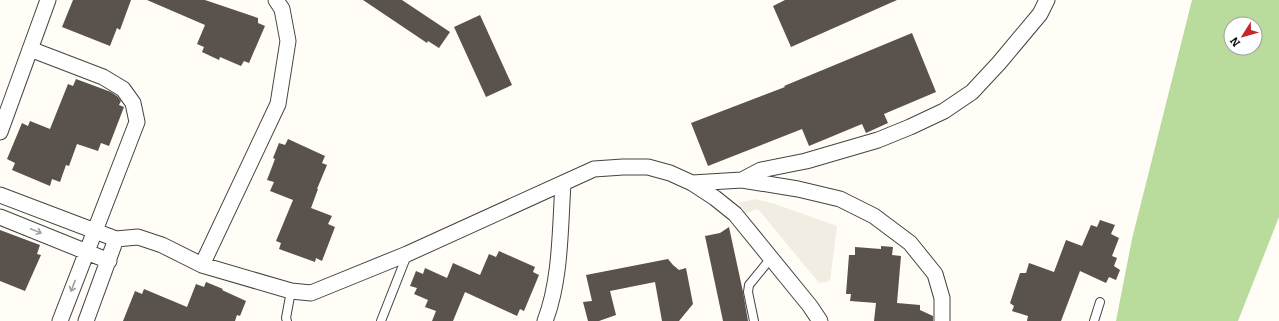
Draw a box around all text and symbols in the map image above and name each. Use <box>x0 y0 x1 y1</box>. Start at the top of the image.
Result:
north arrow <box>1223 16 1263 56</box>
text: N <box>1227 34 1243 49</box>
one-way arrow <box>30 228 42 236</box>
one-way arrow <box>69 280 77 292</box>

